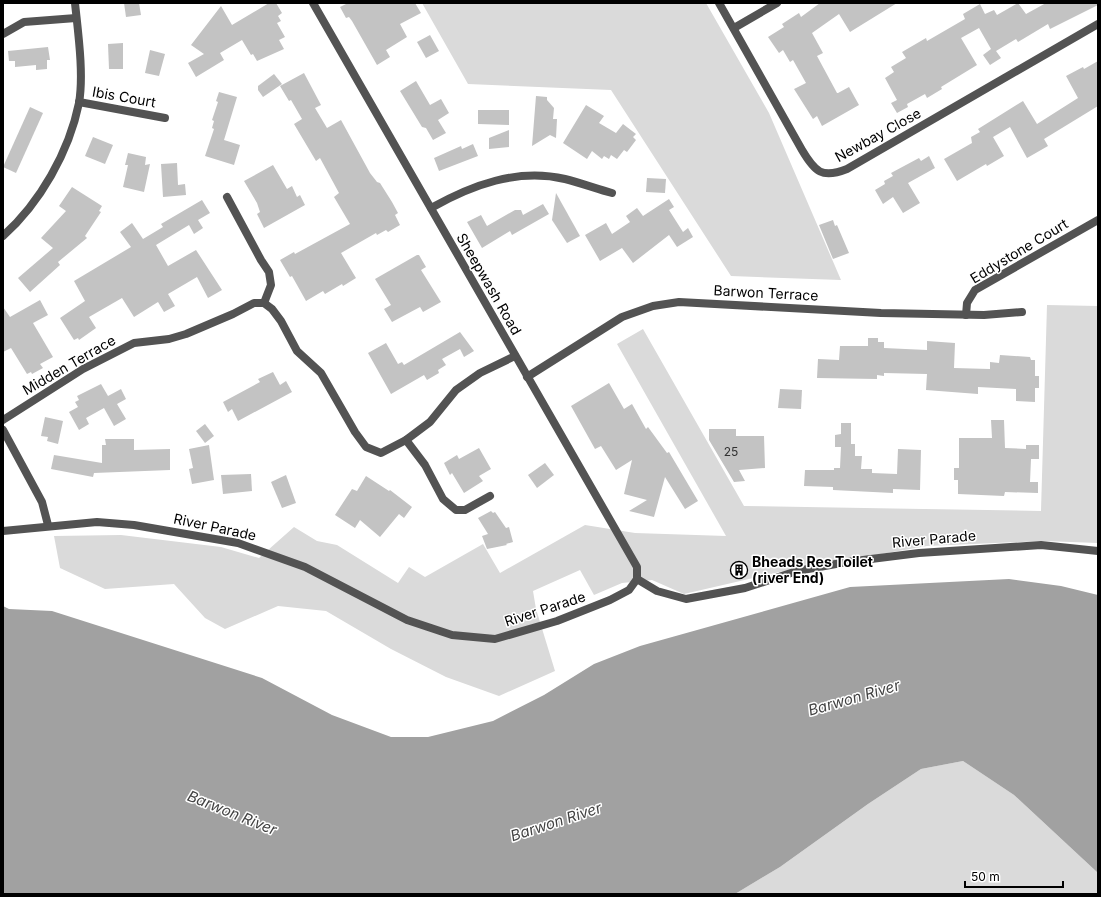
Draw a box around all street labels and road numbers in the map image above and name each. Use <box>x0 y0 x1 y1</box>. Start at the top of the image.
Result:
street label: Ibis Court <box>91 83 157 111</box>
street label: Newbay Close <box>832 104 924 165</box>
street label: Eddystone Court <box>967 214 1071 286</box>
street label: Sheepwash Road <box>453 230 525 338</box>
street label: Barwon Terrace <box>713 281 819 304</box>
street label: Midden Terrace <box>19 331 118 398</box>
street label: River Parade <box>172 509 258 544</box>
street label: River Parade <box>891 526 977 551</box>
street label: River Parade <box>502 587 587 630</box>

